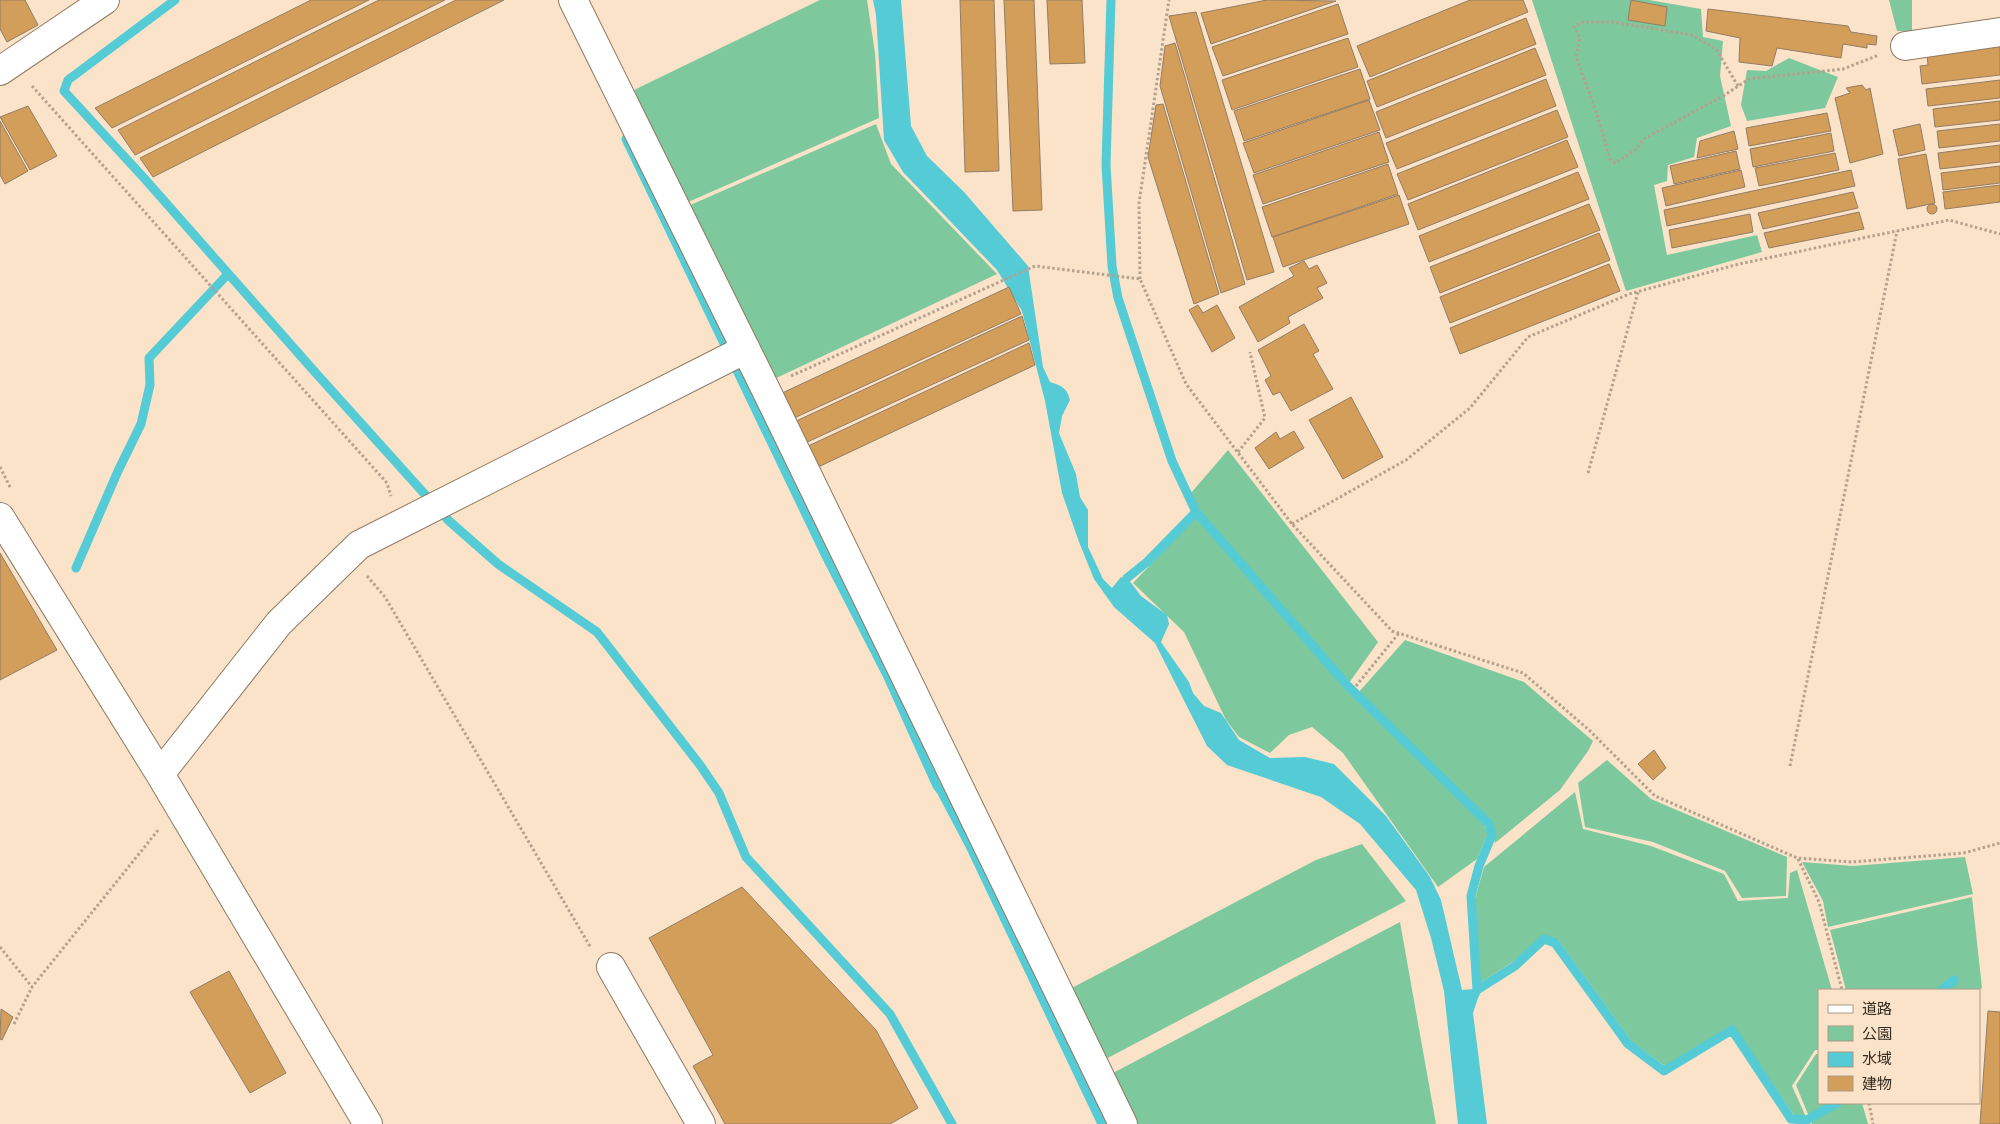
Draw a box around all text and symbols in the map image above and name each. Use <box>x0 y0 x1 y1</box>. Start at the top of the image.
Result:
legend <box>1818 989 1980 1104</box>
text: 道路 <box>1862 999 1892 1020</box>
text: 公園 <box>1862 1024 1892 1045</box>
text: 水域 <box>1862 1049 1892 1070</box>
text: 建物 <box>1862 1074 1892 1095</box>

